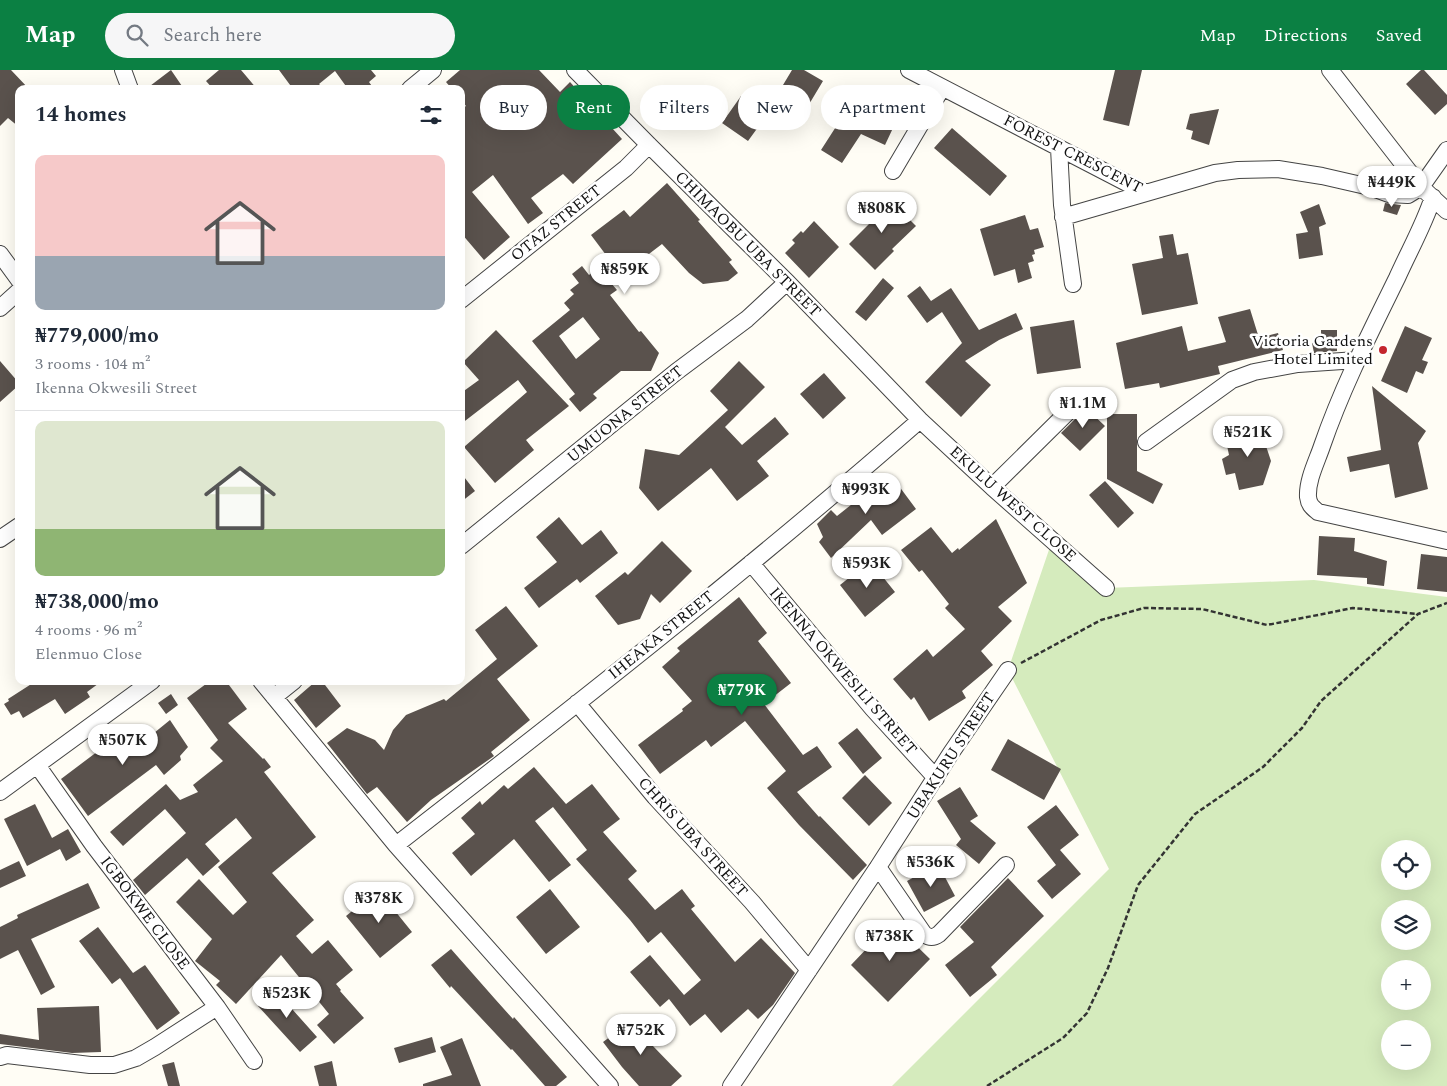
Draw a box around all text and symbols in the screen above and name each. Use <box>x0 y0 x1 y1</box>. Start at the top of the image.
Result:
search box <box>105 13 455 58</box>
text: Map <box>25 17 75 53</box>
icon: search <box>123 21 151 49</box>
text: Search here <box>163 21 262 50</box>
text: Map <box>1200 22 1236 49</box>
text: Directions <box>1264 22 1348 49</box>
text: Saved <box>1376 22 1422 49</box>
chip: Buy <box>480 85 547 130</box>
chip: Rent <box>557 85 630 130</box>
chip: Filters <box>640 85 728 130</box>
chip: New <box>738 85 811 130</box>
chip: Apartment <box>821 85 944 130</box>
text: 14 homes <box>35 99 127 131</box>
icon: filters <box>417 101 445 129</box>
street label: FOREST CRESCENT <box>999 108 1147 200</box>
street label: CHIMAOBU UBA STREET <box>669 165 827 323</box>
pin: ₦449K <box>1357 166 1427 208</box>
text: ₦449K <box>1368 170 1416 194</box>
street label: OTAZ STREET <box>505 179 607 267</box>
icon: home <box>195 188 285 278</box>
pin: ₦808K <box>847 191 917 234</box>
text: ₦808K <box>858 196 906 220</box>
pin: ₦859K <box>590 252 660 295</box>
text: ₦859K <box>601 257 649 281</box>
text: ₦779,000/mo <box>35 320 159 352</box>
place label: Victoria Gardens Hotel Limited <box>1252 329 1373 371</box>
marker: Victoria Gardens Hotel Limited <box>1377 344 1389 356</box>
text: 3 rooms · 104 m² <box>35 352 150 376</box>
street label: UMUONA STREET <box>562 359 689 469</box>
text: Ikenna Okwesili Street <box>35 376 197 400</box>
pin: ₦1.1M <box>1048 386 1118 429</box>
text: ₦1.1M <box>1059 391 1107 415</box>
pin: ₦521K <box>1213 416 1283 458</box>
text: ₦521K <box>1224 420 1272 444</box>
street label: EKULU WEST CLOSE <box>944 440 1082 568</box>
icon: home <box>195 453 285 543</box>
pin: ₦993K <box>831 472 901 515</box>
text: ₦993K <box>842 477 890 501</box>
pin: ₦593K <box>832 546 902 589</box>
text: ₦593K <box>843 551 891 575</box>
street label: IKENNA OKWESILI STREET <box>763 582 923 760</box>
street label: IHEAKA STREET <box>603 585 719 685</box>
text: ₦738,000/mo <box>35 586 159 618</box>
text: 4 rooms · 96 m² <box>35 618 142 642</box>
text: Elenmuo Close <box>35 642 142 666</box>
pin: ₦779K <box>707 674 777 716</box>
text: ₦779K <box>718 678 766 702</box>
street label: UBAKURU STREET <box>901 687 1001 825</box>
pin: ₦507K <box>88 724 158 766</box>
text: ₦507K <box>99 728 147 752</box>
street label: CHRIS UBA STREET <box>632 772 754 903</box>
map controls <box>1381 840 1431 1070</box>
button: locate <box>1381 840 1431 890</box>
pin: ₦536K <box>896 846 966 888</box>
text: ₦536K <box>907 850 955 874</box>
street label: IGBOKWE CLOSE <box>94 851 196 975</box>
pin: ₦378K <box>344 882 414 924</box>
text: ₦378K <box>355 886 403 910</box>
button: layers <box>1381 900 1431 950</box>
pin: ₦738K <box>855 920 925 962</box>
text: ₦738K <box>866 924 914 948</box>
button: + <box>1381 960 1431 1010</box>
pin: ₦523K <box>252 976 322 1019</box>
text: ₦523K <box>263 981 311 1005</box>
pin: ₦752K <box>606 1014 676 1056</box>
text: ₦752K <box>617 1018 665 1042</box>
button: − <box>1381 1020 1431 1070</box>

